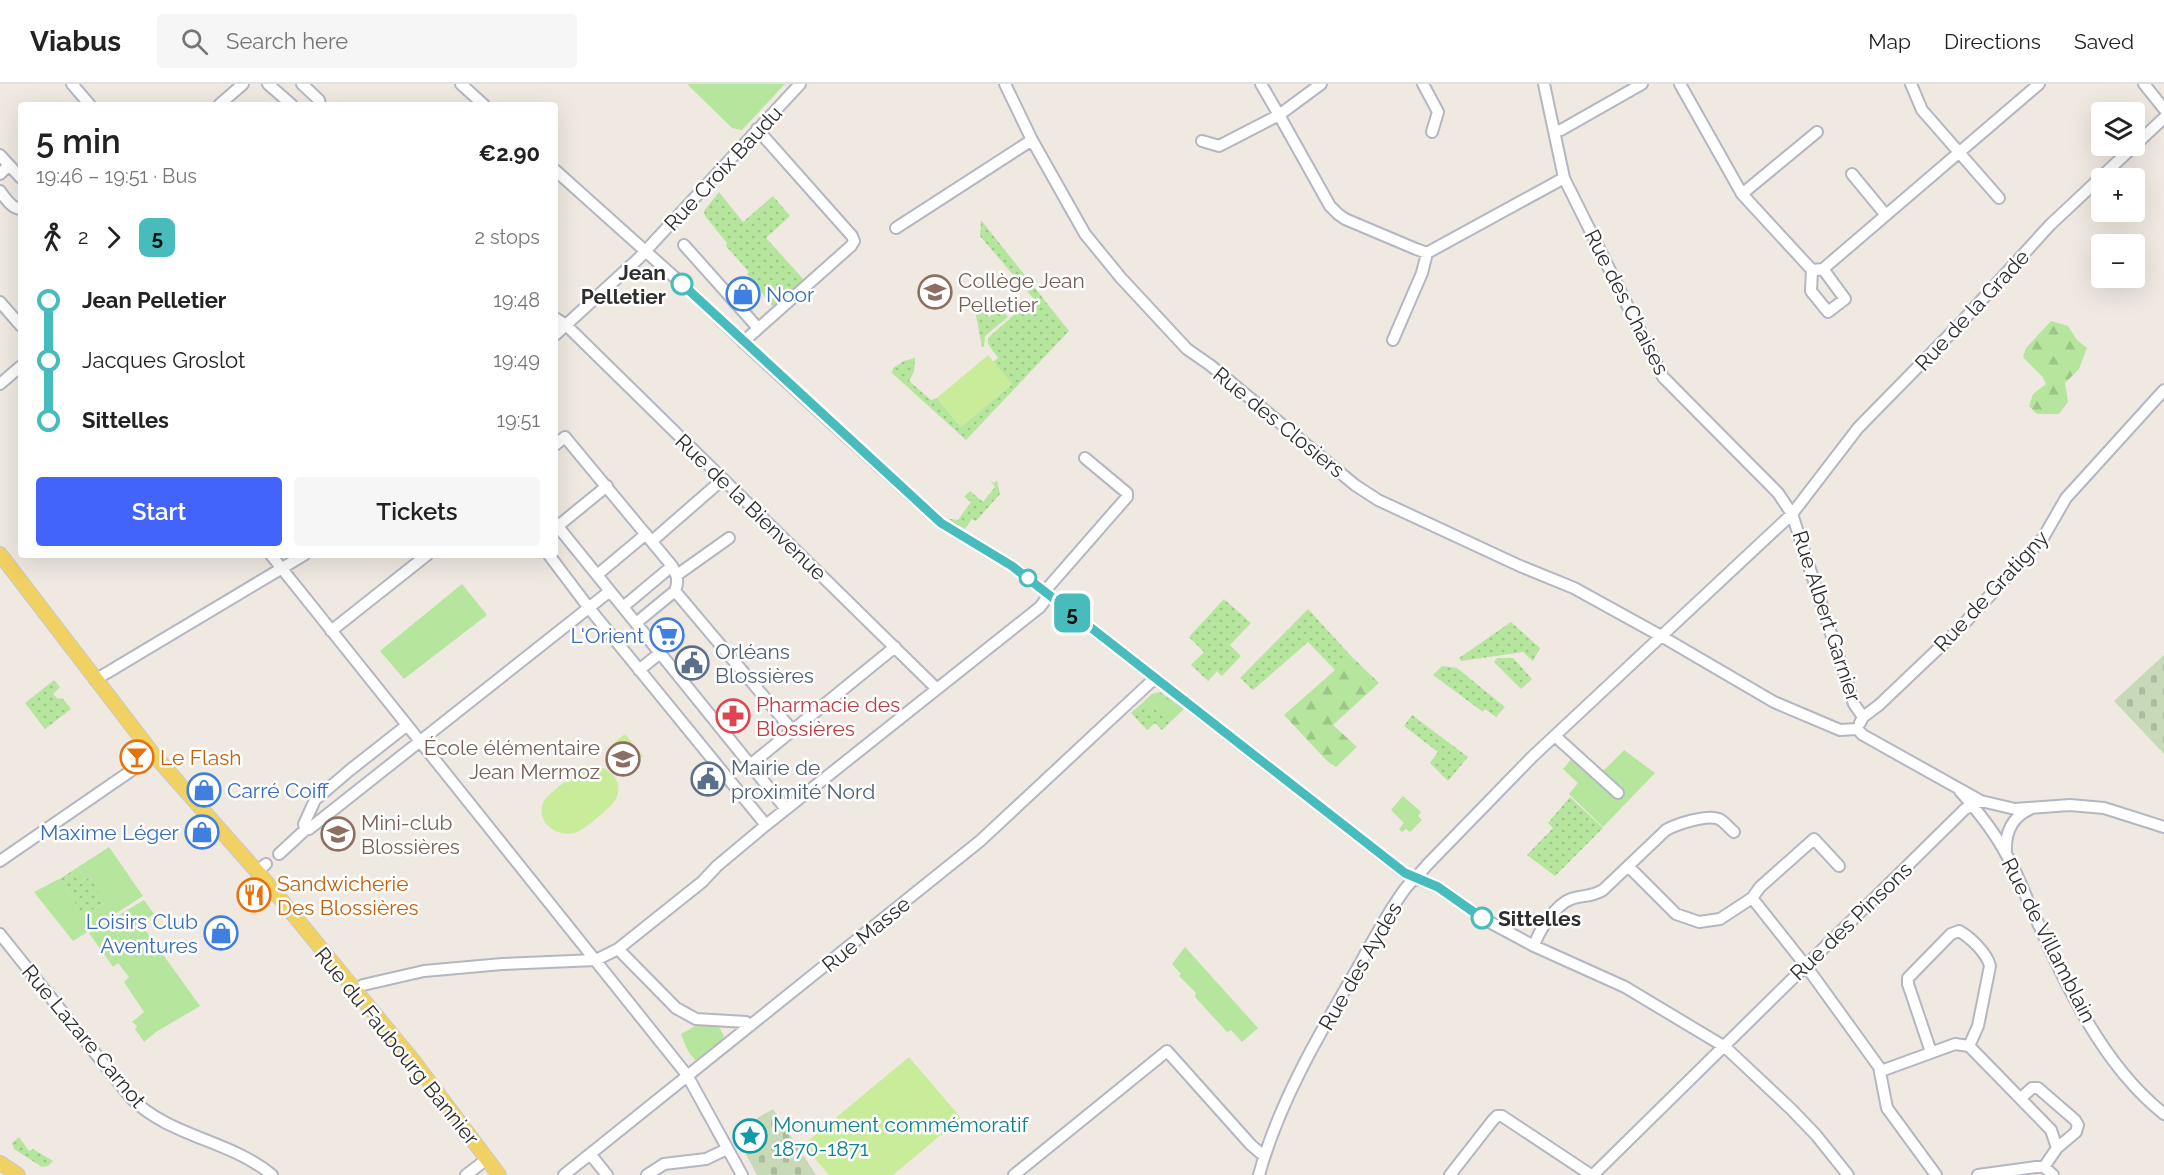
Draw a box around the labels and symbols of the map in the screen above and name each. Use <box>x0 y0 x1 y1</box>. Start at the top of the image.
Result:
street label: Rue Croix Baudu <box>659 100 787 236</box>
street label: Rue des Chaises <box>1580 225 1674 379</box>
street label: Rue de la Grade <box>1910 244 2034 376</box>
place label: Jean Pelletier <box>581 260 666 309</box>
place label: Collège Jean Pelletier <box>958 268 1085 317</box>
marker: Jean Pelletier <box>671 273 693 295</box>
school or university icon: Collège Jean Pelletier <box>917 274 953 310</box>
shop icon: Noor <box>725 276 761 312</box>
place label: Noor <box>766 282 815 307</box>
street label: Rue des Closiers <box>1208 361 1350 483</box>
street label: Rue de la Bienvenue <box>670 429 832 585</box>
street label: Rue de Gratigny <box>1929 525 2053 657</box>
street label: Rue Albert Garnier <box>1788 527 1867 705</box>
unlabelled marker <box>1019 569 1037 587</box>
line badge: 5 <box>1052 594 1092 632</box>
supermarket icon: L'Orient <box>649 617 685 653</box>
place label: L'Orient <box>571 623 644 648</box>
place label: Orléans Blossières <box>715 639 814 688</box>
public building icon: Orléans Blossières <box>674 645 710 681</box>
place label: Pharmacie des Blossières <box>756 692 900 741</box>
pharmacy icon: Pharmacie des Blossières <box>715 698 751 734</box>
place label: École élémentaire Jean Mermoz <box>424 735 600 784</box>
bar icon: Le Flash <box>119 739 155 775</box>
school or university icon: École élémentaire Jean Mermoz <box>605 741 641 777</box>
place label: Le Flash <box>160 745 242 770</box>
place label: Mairie de proximité Nord <box>731 755 875 804</box>
public building icon: Mairie de proximité Nord <box>690 761 726 797</box>
shop icon: Carré Coiff <box>186 772 222 808</box>
place label: Carré Coiff <box>227 778 329 803</box>
place label: Mini-club Blossières <box>361 810 460 859</box>
shop icon: Maxime Léger <box>184 814 220 850</box>
school or university icon: Mini-club Blossières <box>320 816 356 852</box>
place label: Maxime Léger <box>40 820 180 845</box>
street label: Rue de Villamblain <box>1997 853 2101 1027</box>
street label: Rue des Pinsons <box>1785 857 1917 985</box>
place label: Sandwicherie Des Blossières <box>277 871 419 920</box>
restaurant icon: Sandwicherie Des Blossières <box>236 877 272 913</box>
street label: Rue Masse <box>817 891 915 977</box>
street label: Rue des Aydes <box>1313 897 1407 1035</box>
place label: Sittelles <box>1498 906 1581 931</box>
marker: Sittelles <box>1471 907 1493 929</box>
place label: Loisirs Club Aventures <box>86 909 198 958</box>
shop icon: Loisirs Club Aventures <box>203 915 239 951</box>
street label: Rue du Faubourg Bannier <box>310 942 485 1150</box>
street label: Rue Lazare Carnot <box>17 960 151 1112</box>
place label: Monument commémoratif 1870-1871 <box>773 1112 1030 1161</box>
place icon: Monument commémoratif 1870-1871 <box>732 1118 768 1154</box>

